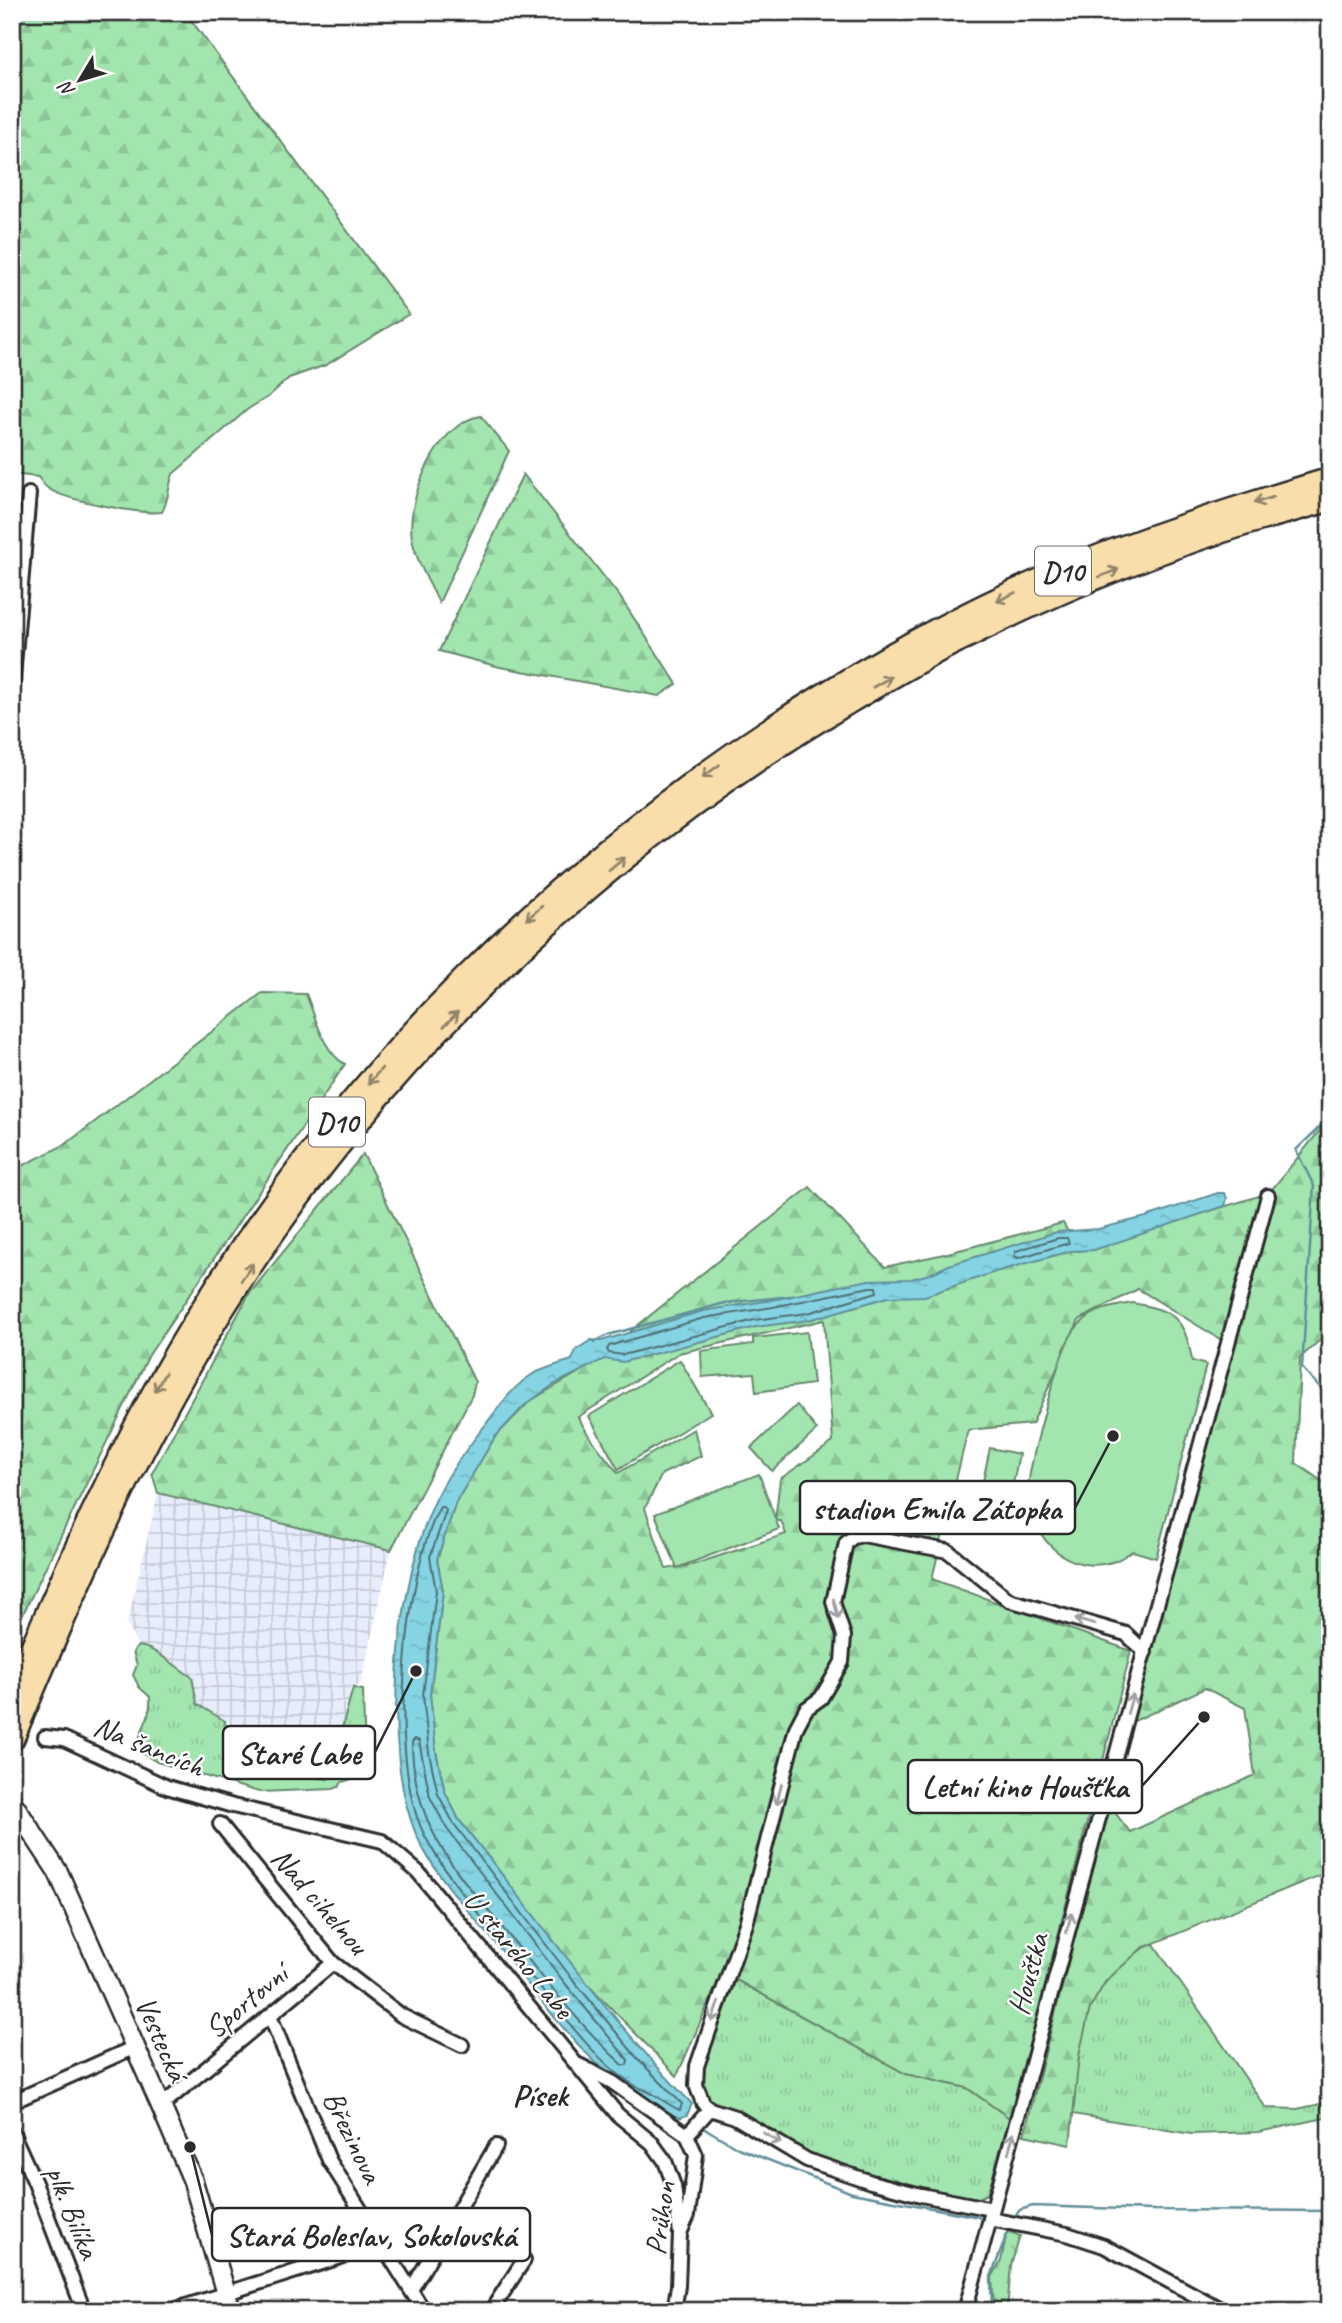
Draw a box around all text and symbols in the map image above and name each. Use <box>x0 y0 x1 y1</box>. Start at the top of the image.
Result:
north arrow <box>46 46 116 116</box>
text: N <box>52 75 80 102</box>
one-way arrow <box>1254 494 1276 507</box>
road number: D10 <box>1035 546 1091 596</box>
one-way arrow <box>1097 566 1119 579</box>
one-way arrow <box>996 591 1017 604</box>
one-way arrow <box>871 675 891 689</box>
one-way arrow <box>702 764 721 778</box>
one-way arrow <box>607 856 625 872</box>
one-way arrow <box>525 905 543 921</box>
one-way arrow <box>442 1011 459 1028</box>
one-way arrow <box>367 1067 383 1085</box>
road number: D10 <box>309 1098 365 1146</box>
one-way arrow <box>240 1263 254 1282</box>
one-way arrow <box>153 1371 166 1392</box>
callout: stadion Emila Zátopka <box>800 1481 1075 1534</box>
text: stadion Emila Zátopka <box>813 1488 1064 1529</box>
one-way arrow <box>830 1597 843 1620</box>
one-way arrow <box>1075 1615 1097 1628</box>
one-way arrow <box>1124 1693 1137 1715</box>
street label: Na šancích <box>88 1707 211 1786</box>
callout: Staré Labe <box>223 1726 375 1779</box>
text: Staré Labe <box>237 1733 363 1774</box>
callout: Letní kino Houšťka <box>908 1760 1142 1813</box>
text: Letní kino Houšťka <box>922 1766 1131 1807</box>
one-way arrow <box>772 1782 785 1805</box>
street label: Nad cihelnou <box>263 1840 378 1964</box>
street label: U starého Labe <box>455 1882 584 2028</box>
one-way arrow <box>1064 1912 1077 1934</box>
street label: Houštka <box>999 1927 1058 2019</box>
street label: Sportovní <box>197 1951 300 2047</box>
street label: Vestecká <box>127 1991 199 2090</box>
one-way arrow <box>708 2000 720 2022</box>
district label: Písek <box>513 2075 570 2116</box>
street label: Březinova <box>314 2084 392 2191</box>
one-way arrow <box>761 2132 781 2146</box>
one-way arrow <box>1005 2132 1018 2155</box>
street label: plk. Bilíka <box>37 2160 109 2266</box>
street label: Průhon <box>636 2178 684 2257</box>
callout: Stará Boleslav, Sokolovská <box>212 2208 530 2261</box>
text: Stará Boleslav, Sokolovská <box>226 2215 519 2256</box>

